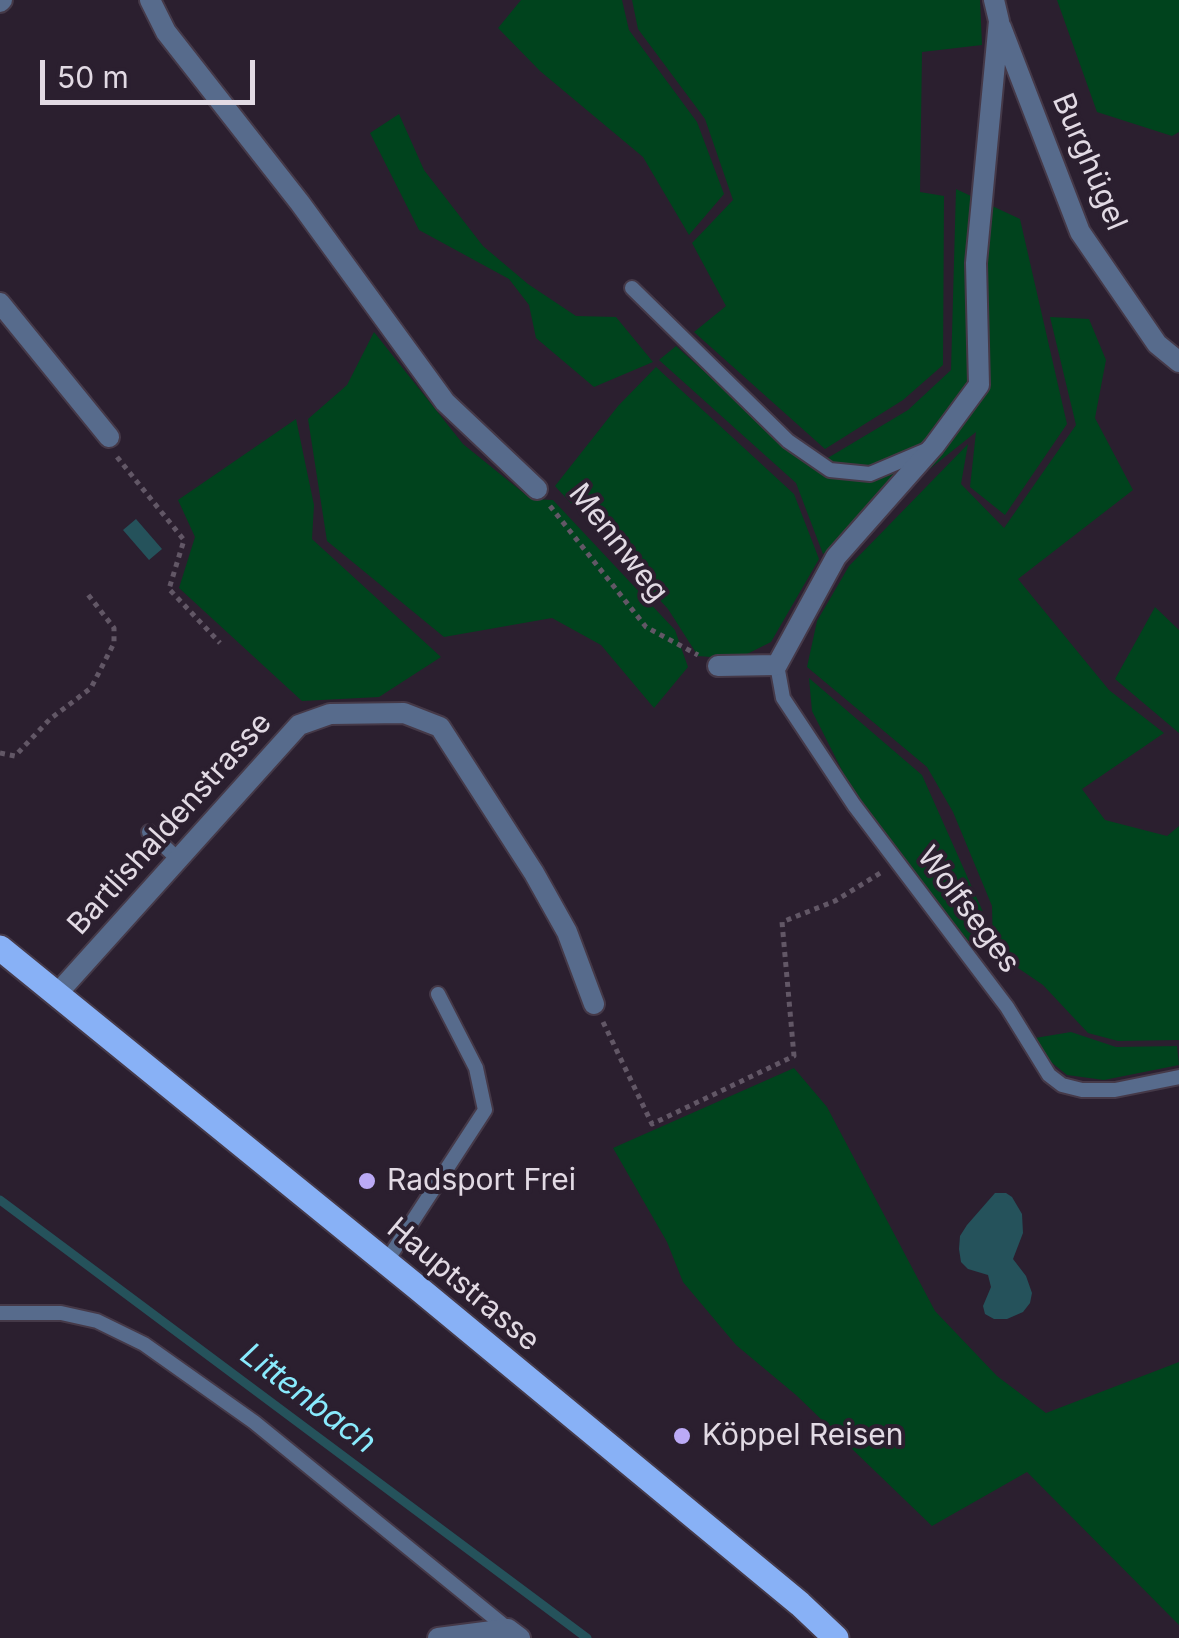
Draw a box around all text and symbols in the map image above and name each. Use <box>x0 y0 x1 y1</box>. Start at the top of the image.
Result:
scale bar <box>45 40 260 102</box>
text: 50 m <box>57 59 129 95</box>
street label: Burghügel <box>1044 88 1134 236</box>
street label: Mennweg <box>561 477 675 609</box>
street label: Bartlishaldenstrasse <box>61 705 279 943</box>
street label: Wolfseges <box>909 840 1027 980</box>
place label: Radsport Frei <box>387 1163 576 1199</box>
marker: Radsport Frei <box>356 1170 378 1192</box>
street label: Hauptstrasse <box>380 1211 546 1359</box>
water label: Littenbach <box>233 1336 383 1462</box>
place label: Köppel Reisen <box>702 1418 904 1454</box>
marker: Köppel Reisen <box>671 1425 693 1447</box>

